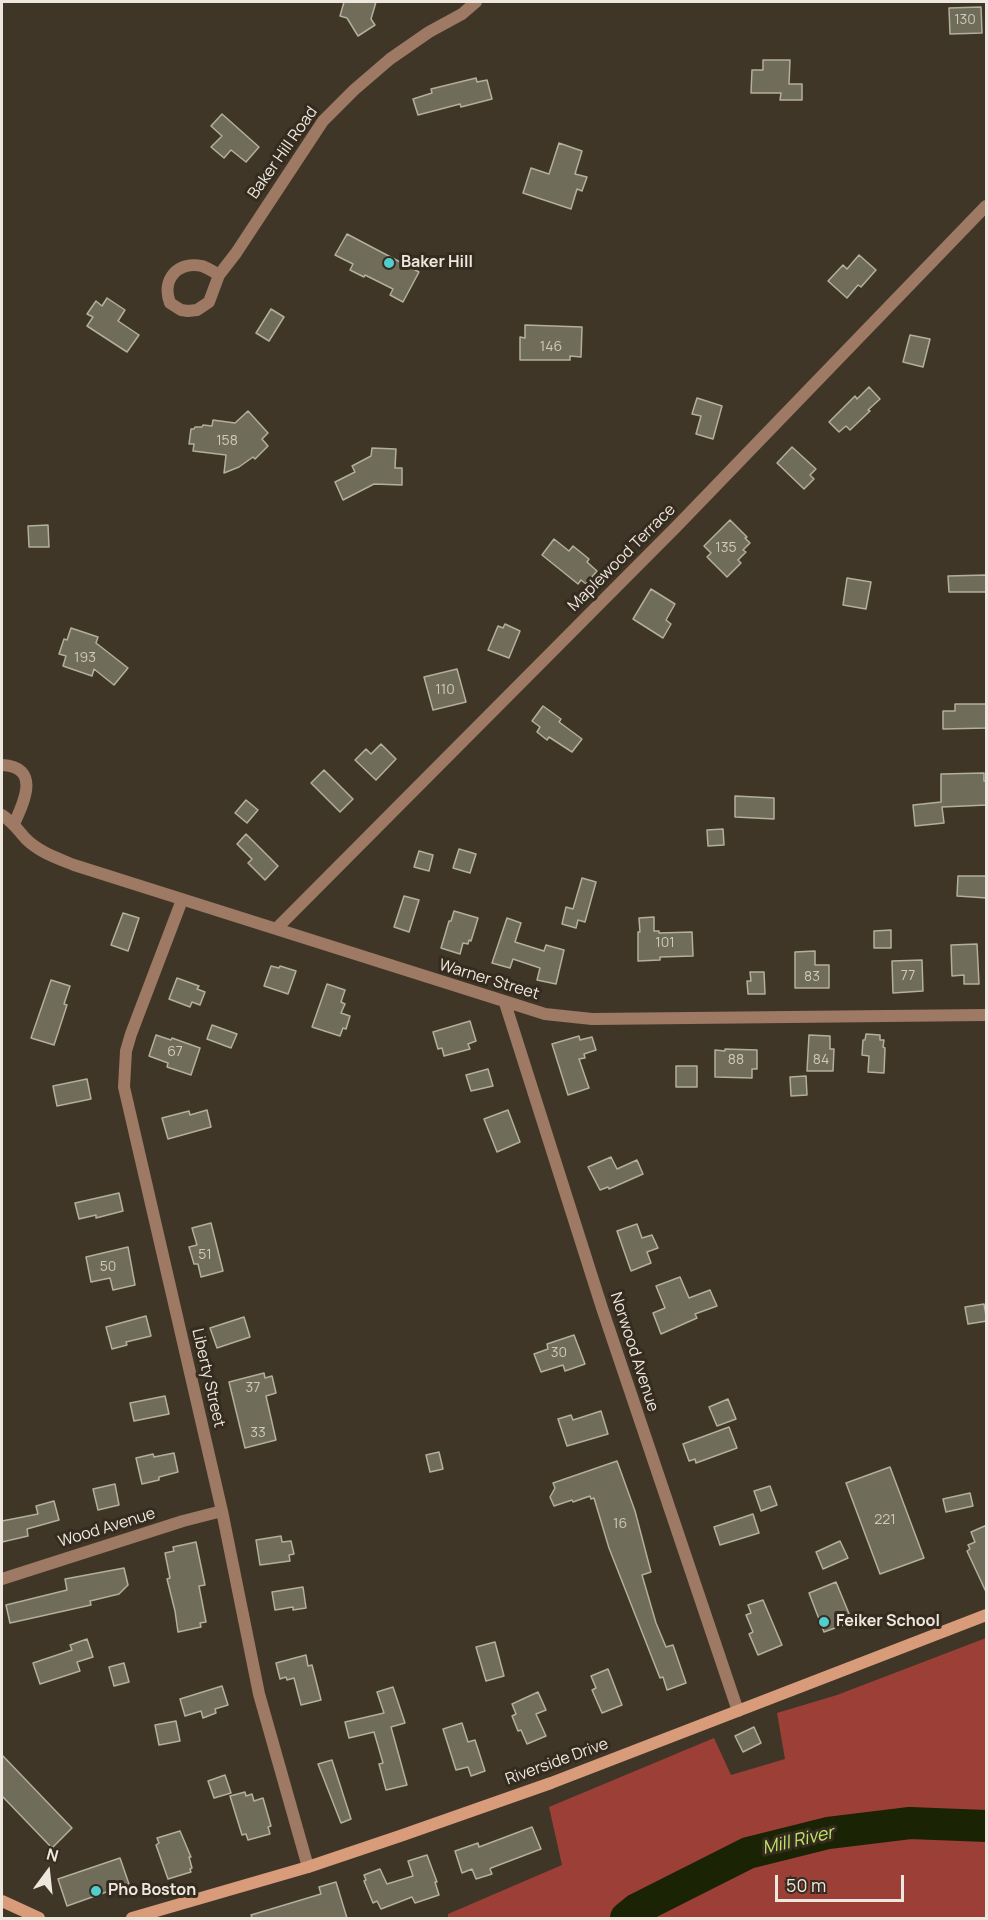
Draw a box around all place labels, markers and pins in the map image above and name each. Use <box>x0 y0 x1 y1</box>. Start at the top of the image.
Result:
place label: Baker Hill <box>401 253 473 273</box>
marker: Baker Hill <box>382 256 396 270</box>
place label: Feiker School <box>836 1612 940 1632</box>
marker: Feiker School <box>817 1615 831 1629</box>
place label: Pho Boston <box>108 1881 196 1901</box>
marker: Pho Boston <box>89 1884 103 1898</box>

